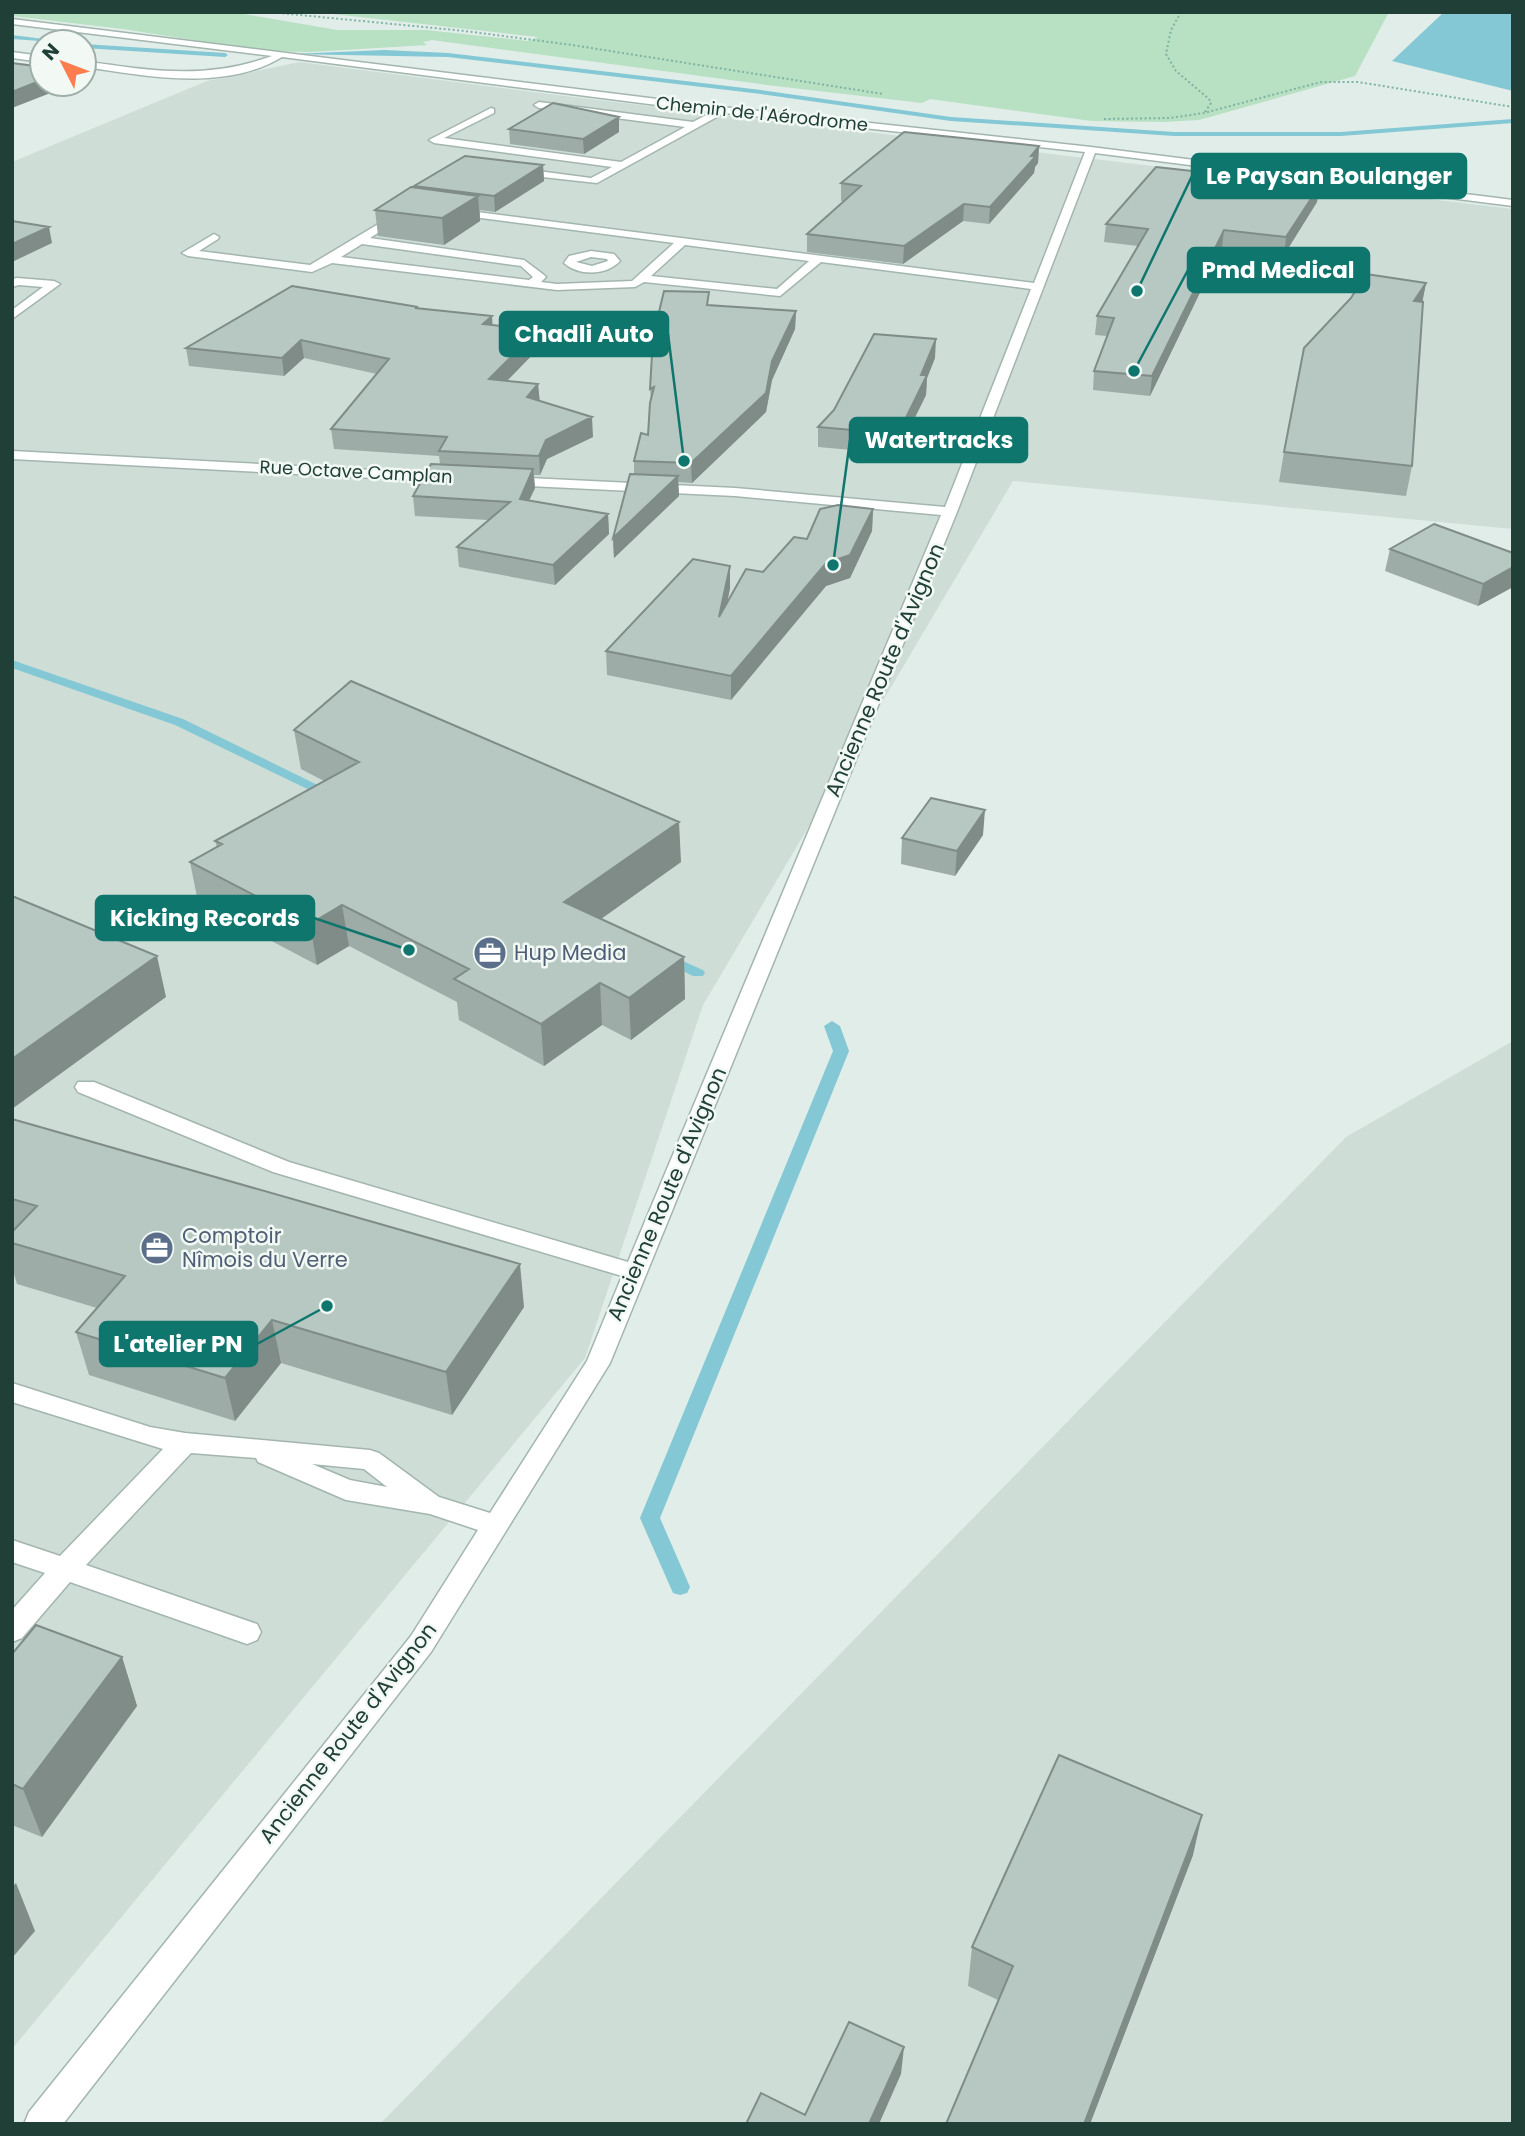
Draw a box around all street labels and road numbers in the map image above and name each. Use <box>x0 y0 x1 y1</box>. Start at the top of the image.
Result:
street label: Chemin de l'Aérodrome <box>655 90 869 137</box>
street label: Rue Octave Camplan <box>259 454 453 489</box>
street label: Ancienne Route d'Avignon <box>818 538 951 801</box>
street label: Ancienne Route d'Avignon <box>600 1062 733 1325</box>
street label: Ancienne Route d'Avignon <box>252 1616 443 1849</box>

